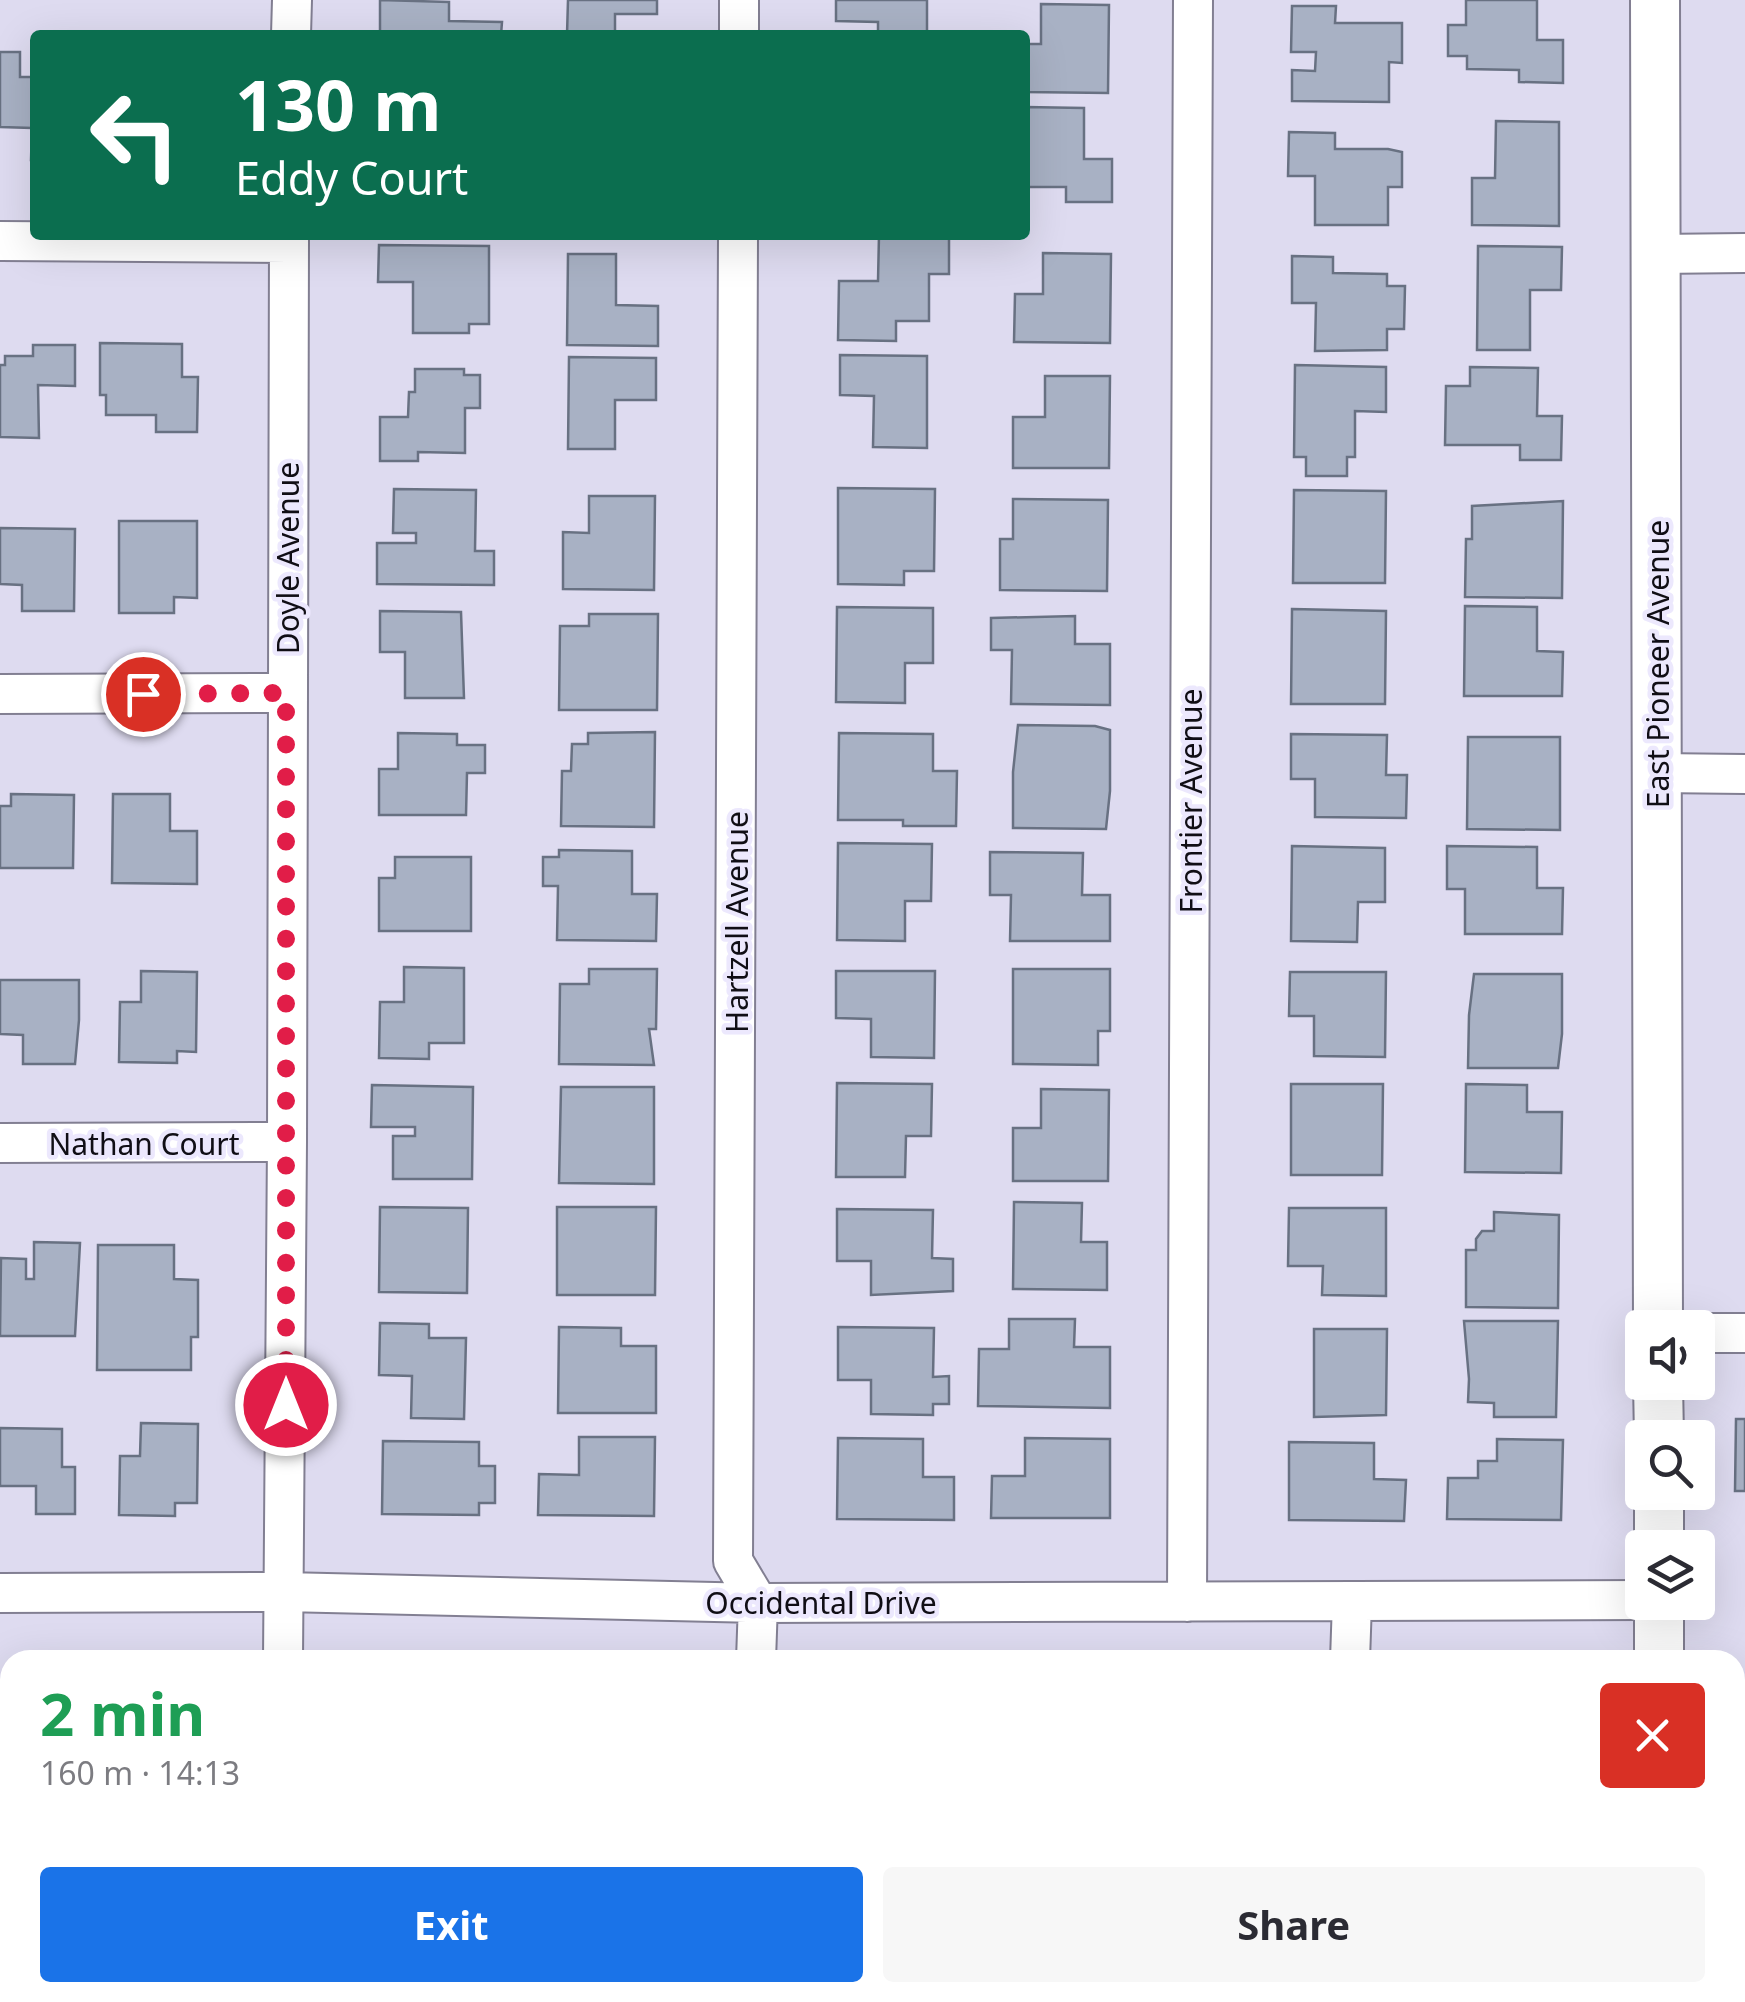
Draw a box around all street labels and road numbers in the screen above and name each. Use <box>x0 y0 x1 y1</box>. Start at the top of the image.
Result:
street label: Doyle Avenue <box>267 462 308 654</box>
street label: East Pioneer Avenue <box>1637 520 1678 808</box>
street label: Frontier Avenue <box>1170 688 1211 914</box>
street label: Hartzell Avenue <box>716 811 757 1033</box>
street label: Nathan Court <box>48 1123 240 1164</box>
street label: Occidental Drive <box>705 1582 937 1623</box>

